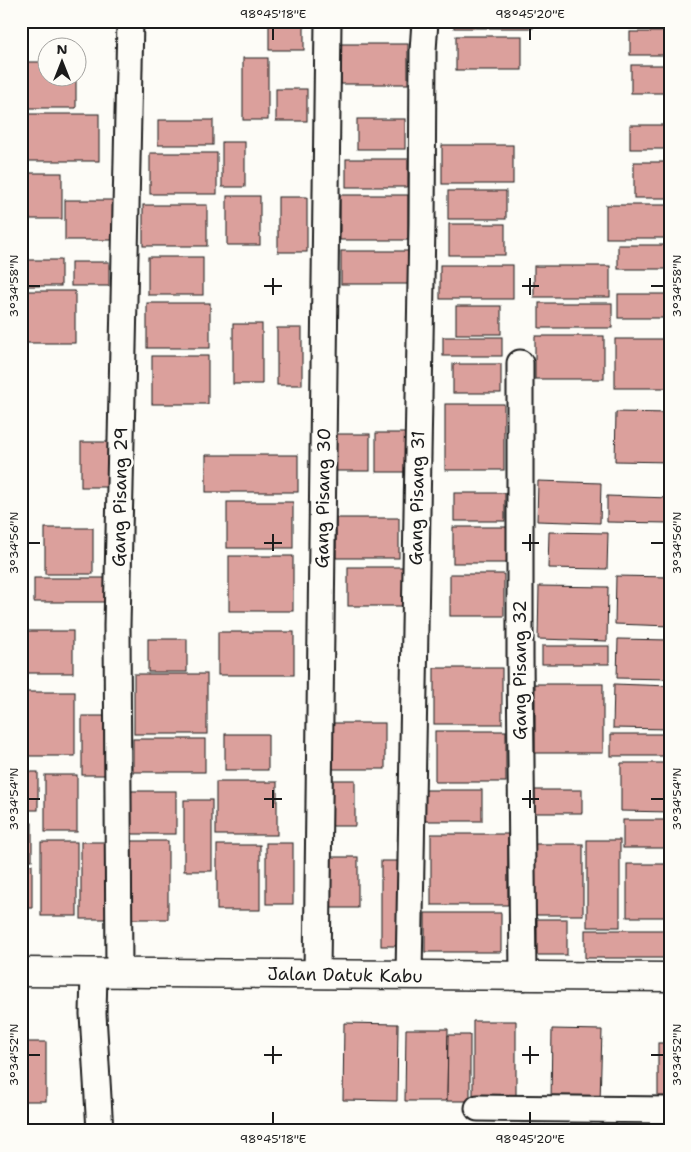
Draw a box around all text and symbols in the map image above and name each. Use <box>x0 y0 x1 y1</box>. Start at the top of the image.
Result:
text: 98°45'18"E <box>240 6 306 22</box>
text: 98°45'20"E <box>495 6 565 22</box>
north arrow <box>38 38 88 88</box>
text: N <box>56 40 68 58</box>
text: 3°34'58"N <box>6 254 22 318</box>
text: 3°34'58"N <box>669 254 685 318</box>
street label: Gang Pisang 29 <box>107 427 133 567</box>
street label: Gang Pisang 30 <box>310 427 336 569</box>
street label: Gang Pisang 31 <box>404 430 430 566</box>
text: 3°34'56"N <box>6 512 22 574</box>
text: 3°34'56"N <box>669 512 685 574</box>
street label: Gang Pisang 32 <box>508 600 532 740</box>
text: 3°34'54"N <box>6 767 22 831</box>
text: 3°34'54"N <box>669 767 685 831</box>
street label: Jalan Datuk Kabu <box>267 962 423 988</box>
text: 3°34'52"N <box>6 1024 22 1086</box>
text: 3°34'52"N <box>669 1024 685 1086</box>
text: 98°45'18"E <box>240 1131 306 1147</box>
text: 98°45'20"E <box>495 1131 565 1147</box>

